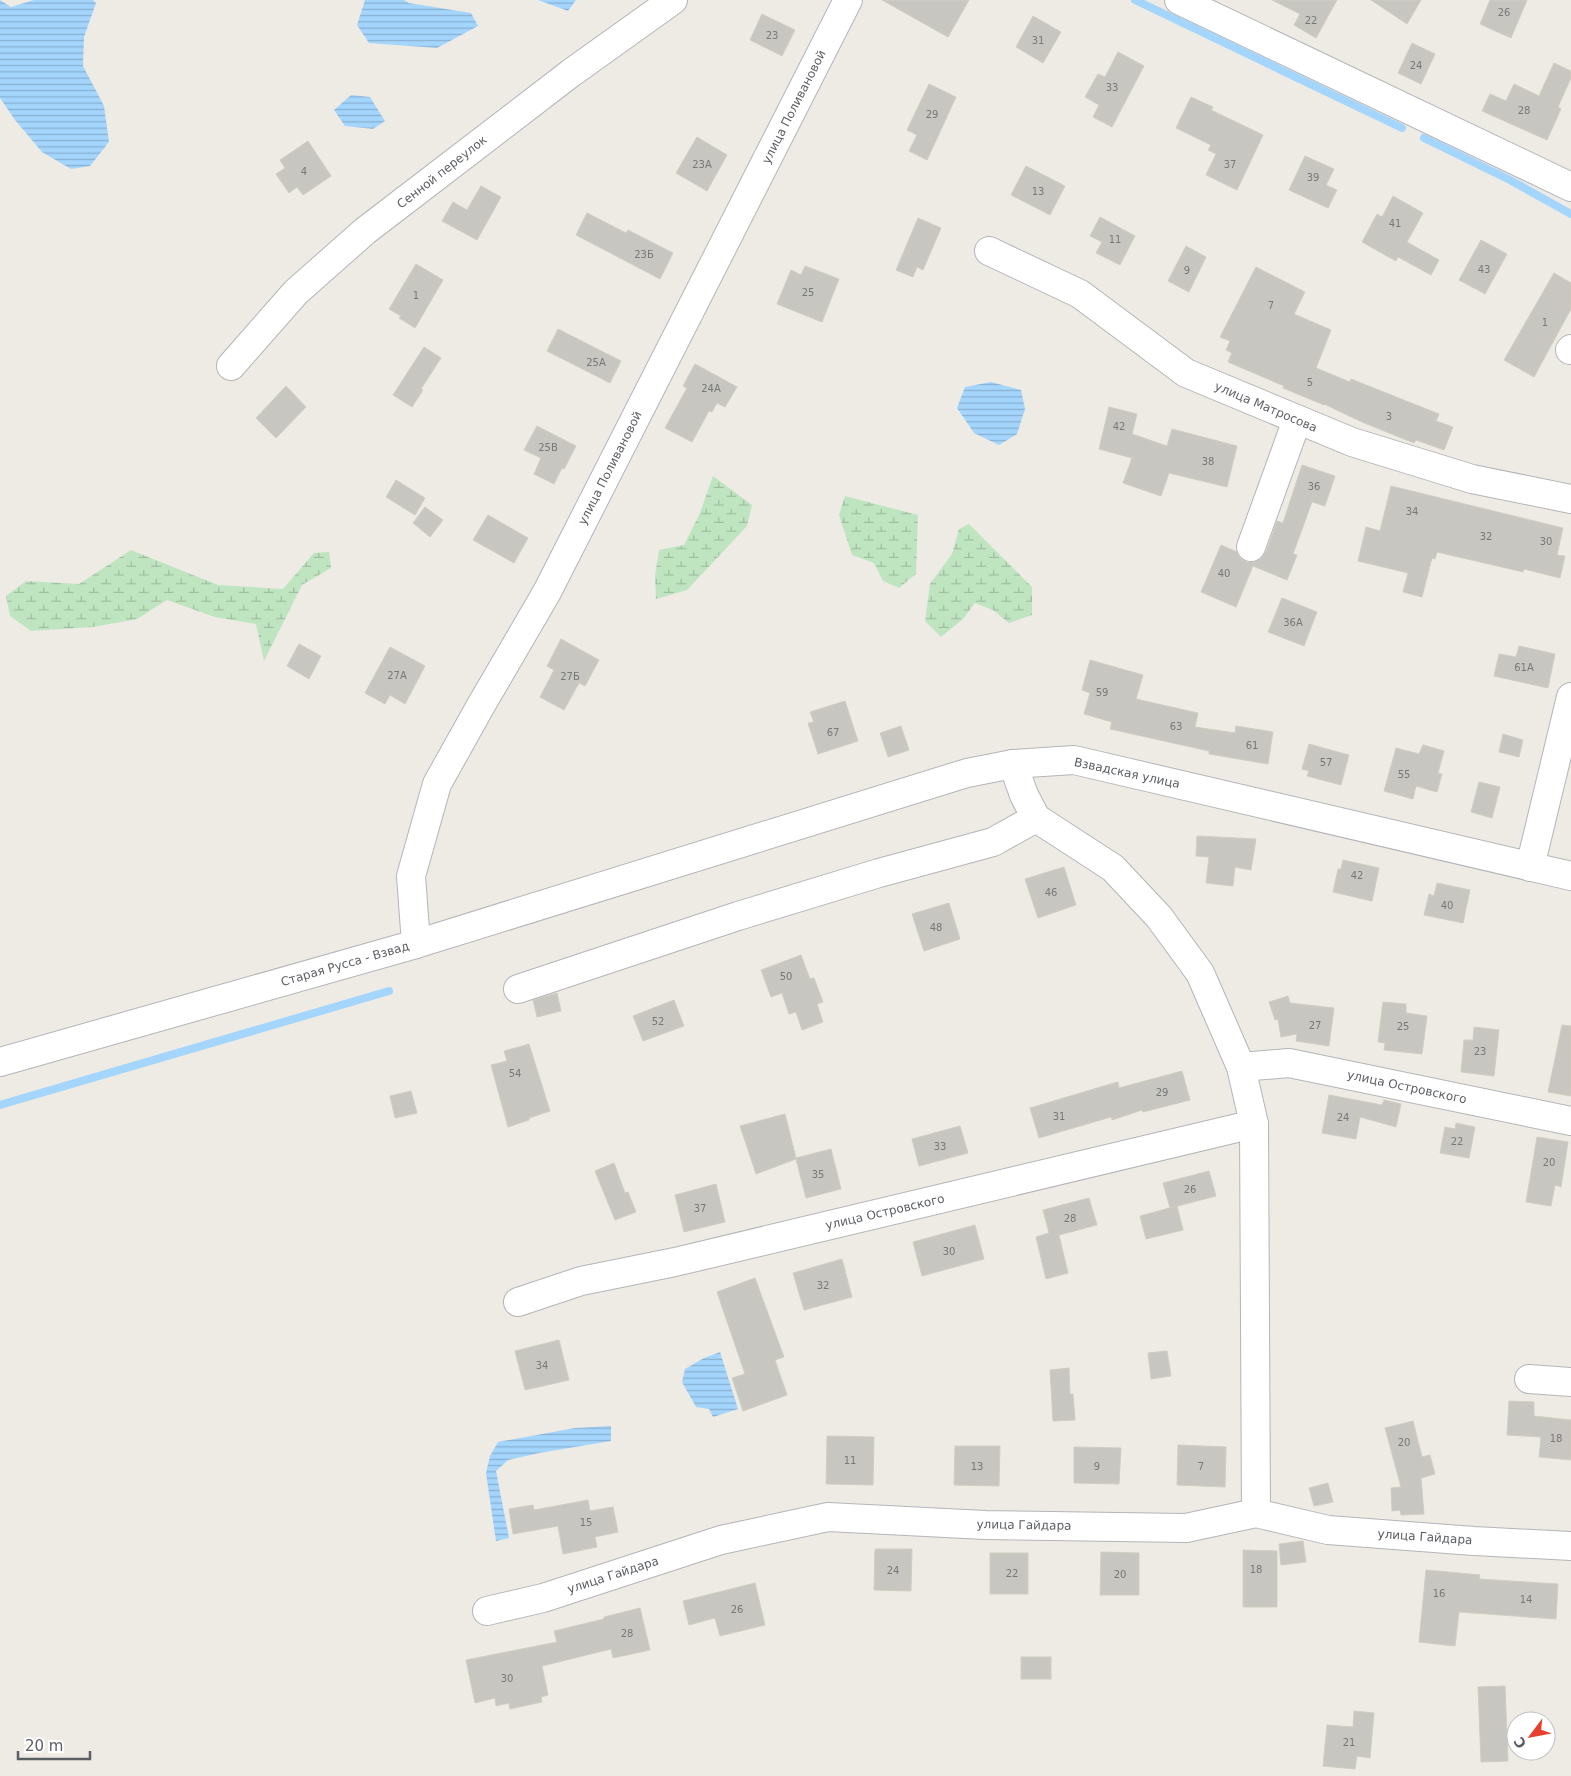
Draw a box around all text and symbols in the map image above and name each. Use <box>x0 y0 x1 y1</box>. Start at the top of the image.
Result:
house number: 26 <box>1498 7 1510 18</box>
house number: 22 <box>1305 15 1317 26</box>
house number: 23 <box>766 30 778 41</box>
house number: 31 <box>1032 35 1044 46</box>
street label: улица Поливановой <box>759 48 829 166</box>
house number: 24 <box>1410 60 1422 71</box>
house number: 33 <box>1106 82 1118 93</box>
house number: 28 <box>1518 105 1530 116</box>
house number: 29 <box>926 109 938 120</box>
street label: Сенной переулок <box>394 133 490 211</box>
house number: 23А <box>692 159 712 170</box>
house number: 37 <box>1224 159 1236 170</box>
house number: 4 <box>301 166 307 177</box>
house number: 39 <box>1307 172 1319 183</box>
house number: 13 <box>1032 186 1044 197</box>
house number: 41 <box>1389 218 1401 229</box>
house number: 11 <box>1109 234 1121 245</box>
house number: 23Б <box>634 249 654 260</box>
house number: 43 <box>1478 264 1490 275</box>
house number: 9 <box>1184 265 1190 276</box>
house number: 25 <box>802 287 814 298</box>
house number: 1 <box>413 290 419 301</box>
house number: 7 <box>1268 300 1274 311</box>
house number: 1 <box>1542 317 1548 328</box>
house number: 25А <box>586 357 606 368</box>
house number: 5 <box>1307 377 1313 388</box>
street label: улица Матросова <box>1213 379 1319 435</box>
house number: 24А <box>701 383 721 394</box>
street label: улица Поливановой <box>575 409 645 527</box>
house number: 3 <box>1386 411 1392 422</box>
house number: 42 <box>1113 421 1125 432</box>
house number: 25В <box>538 442 558 453</box>
house number: 38 <box>1202 456 1214 467</box>
house number: 36 <box>1308 481 1320 492</box>
house number: 34 <box>1406 506 1418 517</box>
house number: 32 <box>1480 531 1492 542</box>
house number: 30 <box>1540 536 1552 547</box>
house number: 40 <box>1218 568 1230 579</box>
house number: 36А <box>1283 617 1303 628</box>
house number: 61А <box>1514 662 1534 673</box>
house number: 27А <box>387 670 407 681</box>
house number: 27Б <box>560 671 580 682</box>
house number: 59 <box>1096 687 1108 698</box>
house number: 63 <box>1170 721 1182 732</box>
house number: 67 <box>827 727 839 738</box>
house number: 61 <box>1246 740 1258 751</box>
street label: Взвадская улица <box>1073 755 1181 791</box>
house number: 57 <box>1320 757 1332 768</box>
house number: 55 <box>1398 769 1410 780</box>
house number: 42 <box>1351 870 1363 881</box>
house number: 46 <box>1045 887 1057 898</box>
house number: 40 <box>1441 900 1453 911</box>
house number: 48 <box>930 922 942 933</box>
street label: Старая Русса - Взвад <box>279 939 411 989</box>
house number: 50 <box>780 971 792 982</box>
house number: 52 <box>652 1016 664 1027</box>
house number: 27 <box>1309 1020 1321 1031</box>
house number: 25 <box>1397 1021 1409 1032</box>
house number: 23 <box>1474 1046 1486 1057</box>
street label: улица Островского <box>1346 1067 1468 1107</box>
house number: 54 <box>509 1068 521 1079</box>
house number: 29 <box>1156 1087 1168 1098</box>
house number: 31 <box>1053 1111 1065 1122</box>
house number: 24 <box>1337 1112 1349 1123</box>
house number: 22 <box>1451 1136 1463 1147</box>
house number: 33 <box>934 1141 946 1152</box>
house number: 20 <box>1543 1157 1555 1168</box>
house number: 35 <box>812 1169 824 1180</box>
house number: 26 <box>1184 1184 1196 1195</box>
street label: улица Островского <box>824 1191 946 1233</box>
house number: 37 <box>694 1203 706 1214</box>
house number: 28 <box>1064 1213 1076 1224</box>
house number: 30 <box>943 1246 955 1257</box>
house number: 32 <box>817 1280 829 1291</box>
house number: 34 <box>536 1360 548 1371</box>
house number: 18 <box>1550 1433 1562 1444</box>
house number: 20 <box>1398 1437 1410 1448</box>
house number: 11 <box>844 1455 856 1466</box>
house number: 13 <box>971 1461 983 1472</box>
house number: 9 <box>1094 1461 1100 1472</box>
house number: 7 <box>1198 1461 1204 1472</box>
house number: 15 <box>580 1517 592 1528</box>
street label: улица Гайдара <box>976 1517 1072 1533</box>
street label: улица Гайдара <box>1377 1527 1473 1547</box>
street label: улица Гайдара <box>566 1554 660 1596</box>
house number: 18 <box>1250 1564 1262 1575</box>
house number: 24 <box>887 1565 899 1576</box>
house number: 22 <box>1006 1568 1018 1579</box>
house number: 20 <box>1114 1569 1126 1580</box>
house number: 16 <box>1433 1588 1445 1599</box>
house number: 14 <box>1520 1594 1532 1605</box>
house number: 26 <box>731 1604 743 1615</box>
house number: 28 <box>621 1628 633 1639</box>
house number: 30 <box>501 1673 513 1684</box>
north arrow <box>1506 1711 1556 1761</box>
scale bar <box>18 1728 90 1760</box>
text: С <box>1510 1734 1529 1751</box>
text: 20 m <box>25 1737 63 1755</box>
house number: 21 <box>1343 1737 1355 1748</box>

